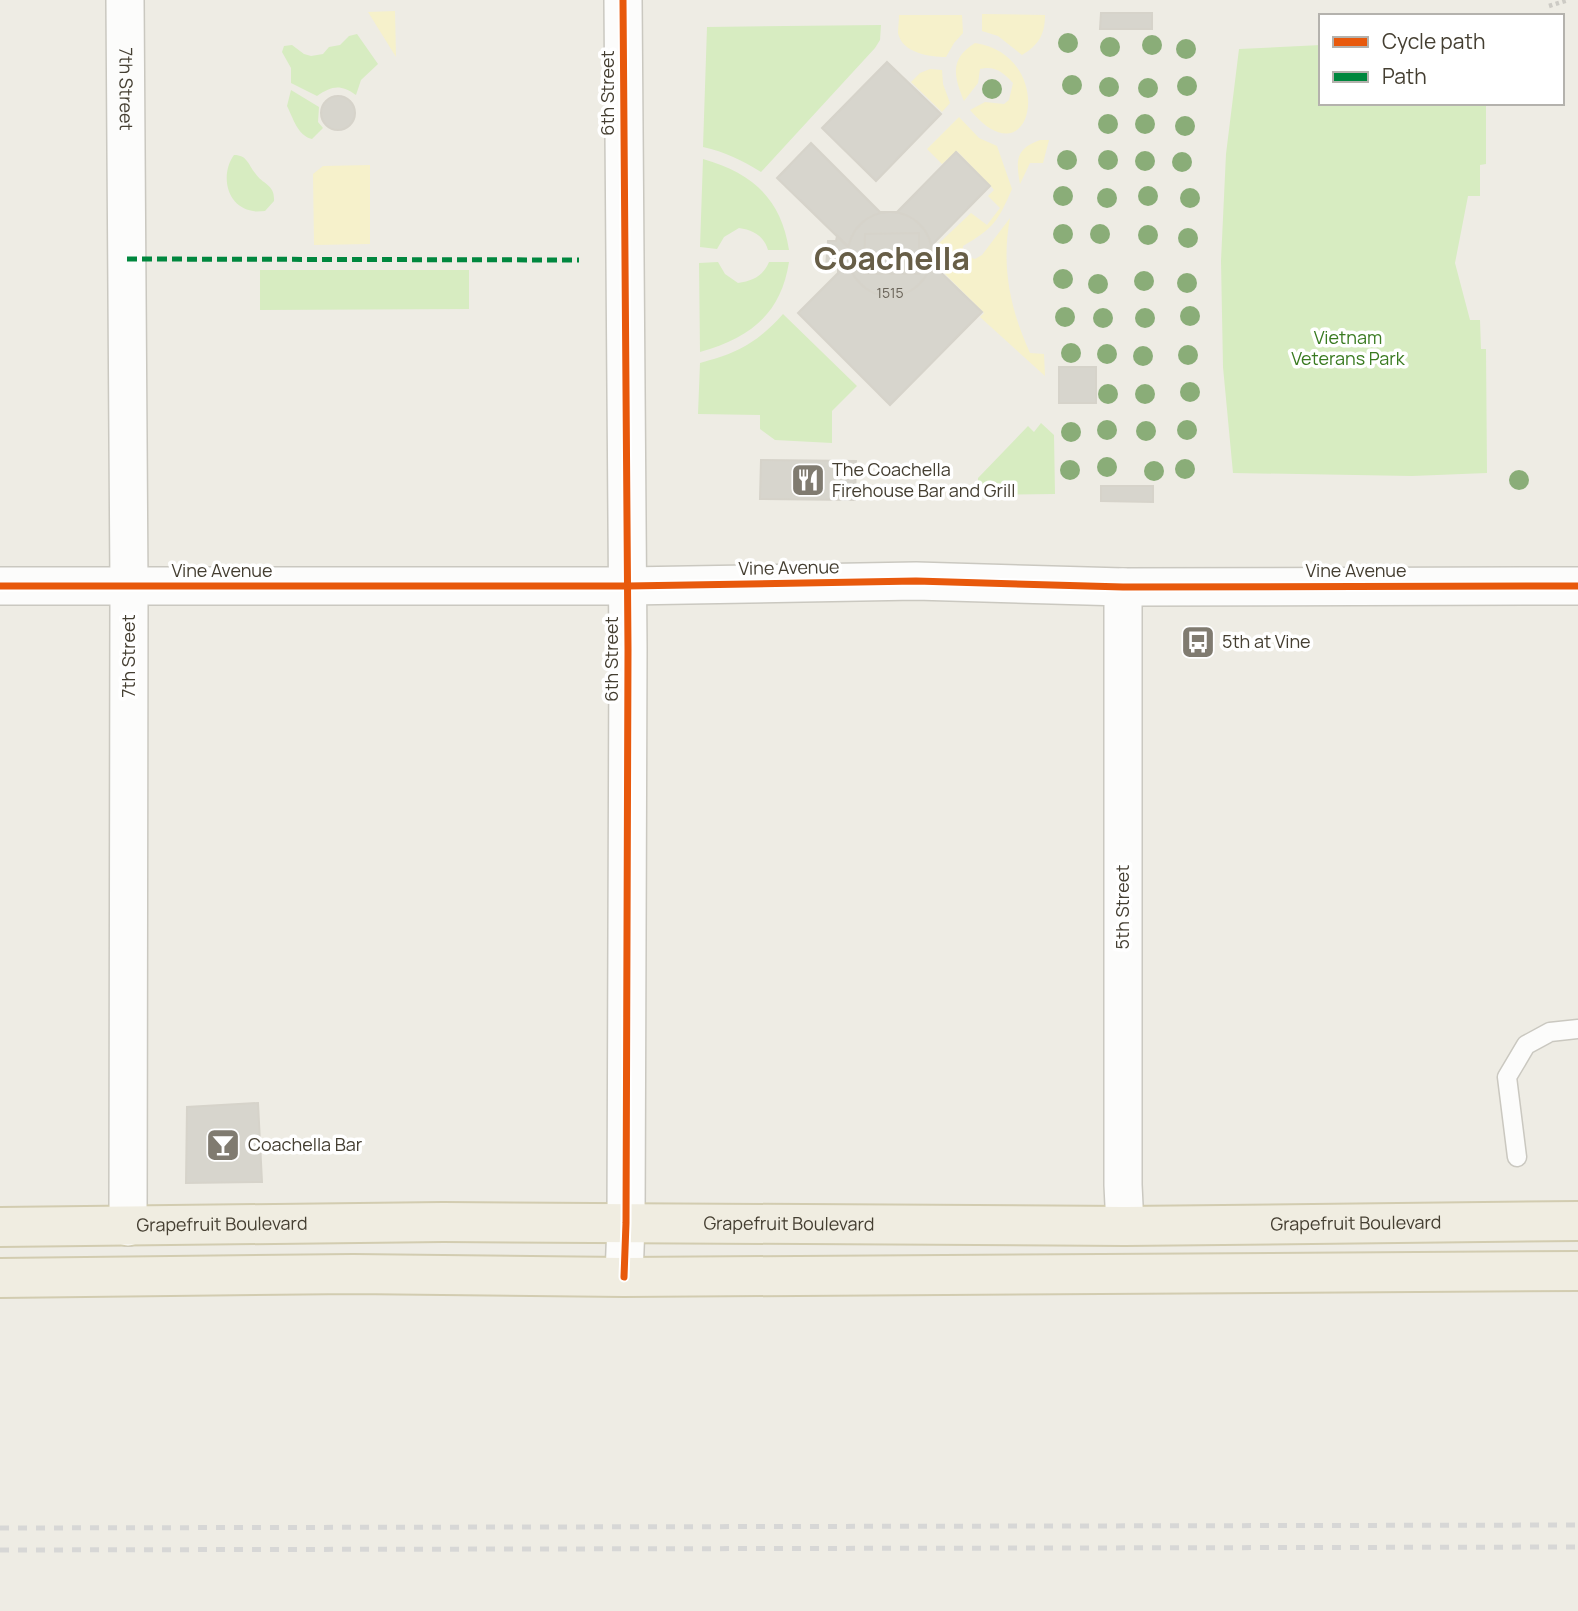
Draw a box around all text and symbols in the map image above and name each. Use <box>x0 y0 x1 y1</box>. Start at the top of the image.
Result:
legend <box>1319 14 1564 105</box>
text: Cycle path <box>1382 27 1485 55</box>
street label: 7th Street <box>114 47 139 131</box>
street label: 6th Street <box>595 50 619 136</box>
text: Path <box>1382 62 1427 90</box>
district label: Coachella <box>814 236 970 280</box>
house number: 1515 <box>876 283 904 302</box>
park label: Vietnam Veterans Park <box>1291 325 1406 370</box>
place label: The Coachella Firehouse Bar and Grill <box>832 457 1016 502</box>
restaurant icon: The Coachella Firehouse Bar and Grill <box>789 461 827 499</box>
street label: Vine Avenue <box>738 554 840 580</box>
street label: Vine Avenue <box>171 558 273 582</box>
street label: Vine Avenue <box>1305 558 1407 582</box>
street label: 7th Street <box>116 614 140 698</box>
street label: 6th Street <box>599 616 623 702</box>
bus stop icon: 5th at Vine <box>1179 623 1217 661</box>
place label: 5th at Vine <box>1222 629 1311 653</box>
street label: 5th Street <box>1110 865 1134 949</box>
bar icon: Coachella Bar <box>204 1126 242 1164</box>
place label: Coachella Bar <box>248 1132 363 1156</box>
street label: Grapefruit Boulevard <box>1270 1210 1442 1235</box>
street label: Grapefruit Boulevard <box>136 1211 308 1236</box>
street label: Grapefruit Boulevard <box>703 1211 875 1236</box>

